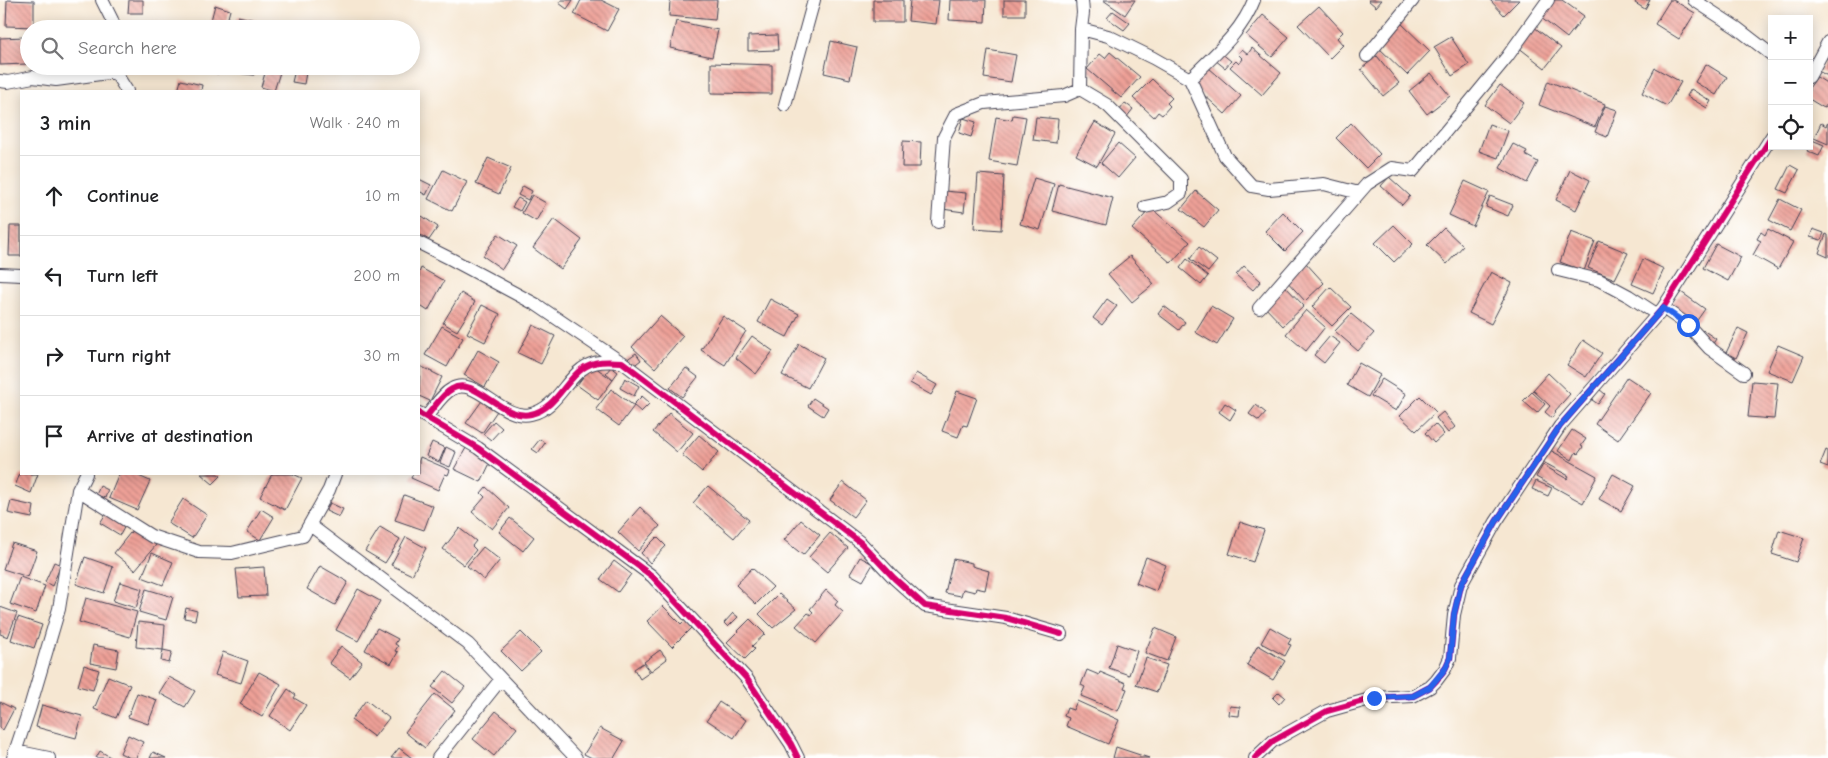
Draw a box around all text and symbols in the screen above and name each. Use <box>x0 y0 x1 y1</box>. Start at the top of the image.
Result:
map controls <box>1768 15 1813 150</box>
button: + <box>1768 15 1813 60</box>
search box <box>20 20 420 75</box>
icon: search <box>38 34 66 62</box>
text: Search here <box>78 37 177 59</box>
button: − <box>1768 60 1813 105</box>
button: locate <box>1768 105 1813 150</box>
text: 3 min <box>40 111 91 135</box>
text: Walk · 240 m <box>310 114 400 132</box>
icon: ahead <box>40 182 68 210</box>
text: Continue <box>87 185 159 207</box>
text: 10 m <box>365 187 400 205</box>
icon: left <box>40 262 68 290</box>
text: Turn left <box>87 265 158 287</box>
text: 200 m <box>354 267 400 285</box>
route start <box>1677 314 1700 337</box>
icon: right <box>40 342 68 370</box>
text: Turn right <box>87 345 171 367</box>
text: 30 m <box>364 347 400 365</box>
icon: arrive <box>40 422 68 450</box>
text: Arrive at destination <box>87 425 253 447</box>
route end <box>1363 687 1386 710</box>

